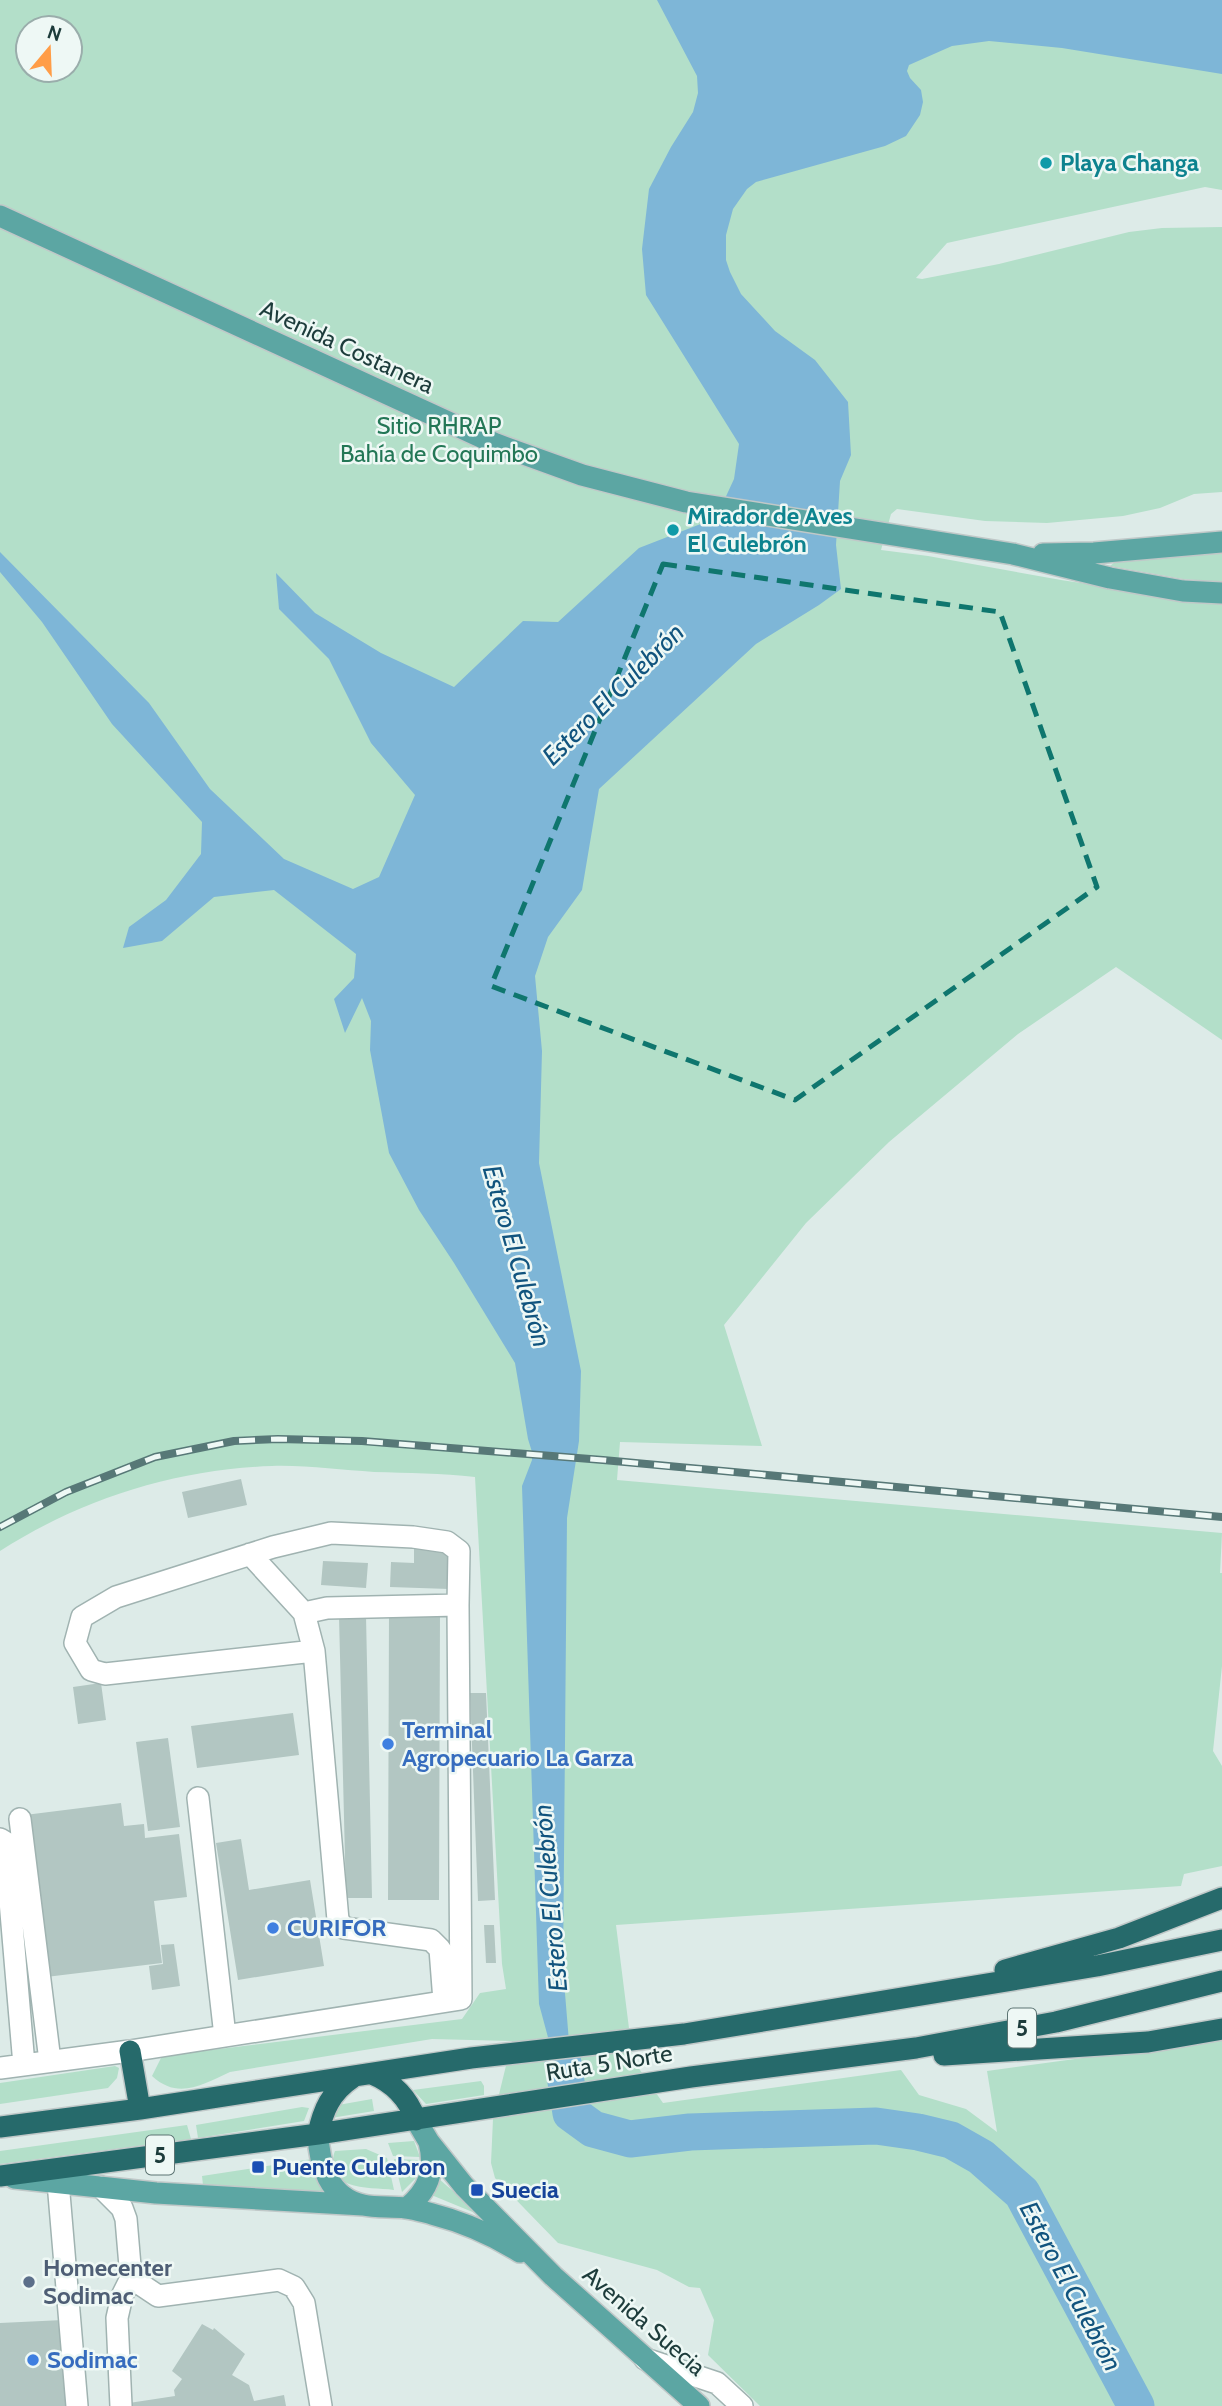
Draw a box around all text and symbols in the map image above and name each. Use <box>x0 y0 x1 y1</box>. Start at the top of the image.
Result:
north arrow <box>14 14 84 84</box>
text: N <box>44 20 64 46</box>
place label: Playa Changa <box>1060 148 1199 177</box>
marker: Playa Changa <box>1038 155 1054 171</box>
street label: Avenida Costanera <box>256 294 439 400</box>
park label: Sitio RHRAP Bahía de Coquimbo <box>340 411 538 468</box>
place label: Mirador de Aves El Culebrón <box>687 501 853 558</box>
marker: Mirador de Aves El Culebrón <box>665 522 681 538</box>
water label: Estero El Culebrón <box>535 616 691 772</box>
water label: Estero El Culebrón <box>476 1161 558 1351</box>
place label: Terminal Agropecuario La Garza <box>402 1715 634 1772</box>
marker: Terminal Agropecuario La Garza <box>380 1736 396 1752</box>
water label: Estero El Culebrón <box>526 1803 574 1993</box>
place label: CURIFOR <box>287 1913 386 1942</box>
marker: CURIFOR <box>265 1920 281 1936</box>
road number: 5 <box>1008 2008 1036 2048</box>
street label: Ruta 5 Norte <box>544 2038 674 2087</box>
road number: 5 <box>146 2136 174 2174</box>
place label: Puente Culebron <box>272 2152 445 2181</box>
marker: Puente Culebron <box>250 2159 266 2175</box>
place label: Suecia <box>491 2175 559 2204</box>
marker: Suecia <box>469 2182 485 2198</box>
water label: Estero El Culebrón <box>1013 2196 1129 2376</box>
place label: Homecenter Sodimac <box>43 2253 172 2310</box>
street label: Avenida Suecia <box>577 2260 712 2382</box>
marker: Homecenter Sodimac <box>21 2274 37 2290</box>
place label: Sodimac <box>47 2345 138 2374</box>
marker: Sodimac <box>25 2352 41 2368</box>

